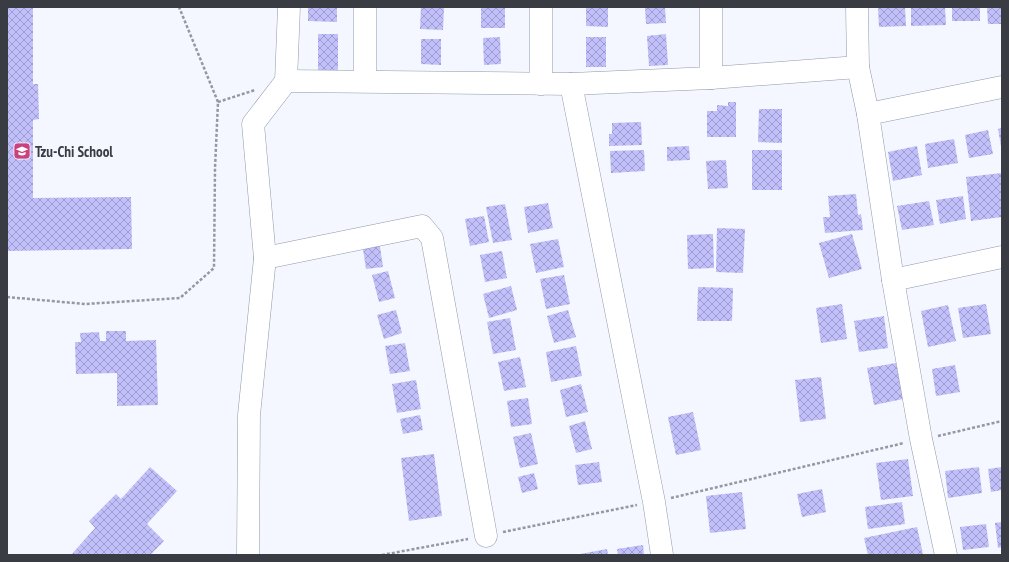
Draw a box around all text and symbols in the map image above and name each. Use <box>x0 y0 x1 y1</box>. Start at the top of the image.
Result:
school or university icon: Tzu-Chi School <box>12 141 32 161</box>
place label: Tzu-Chi School <box>35 142 113 161</box>

